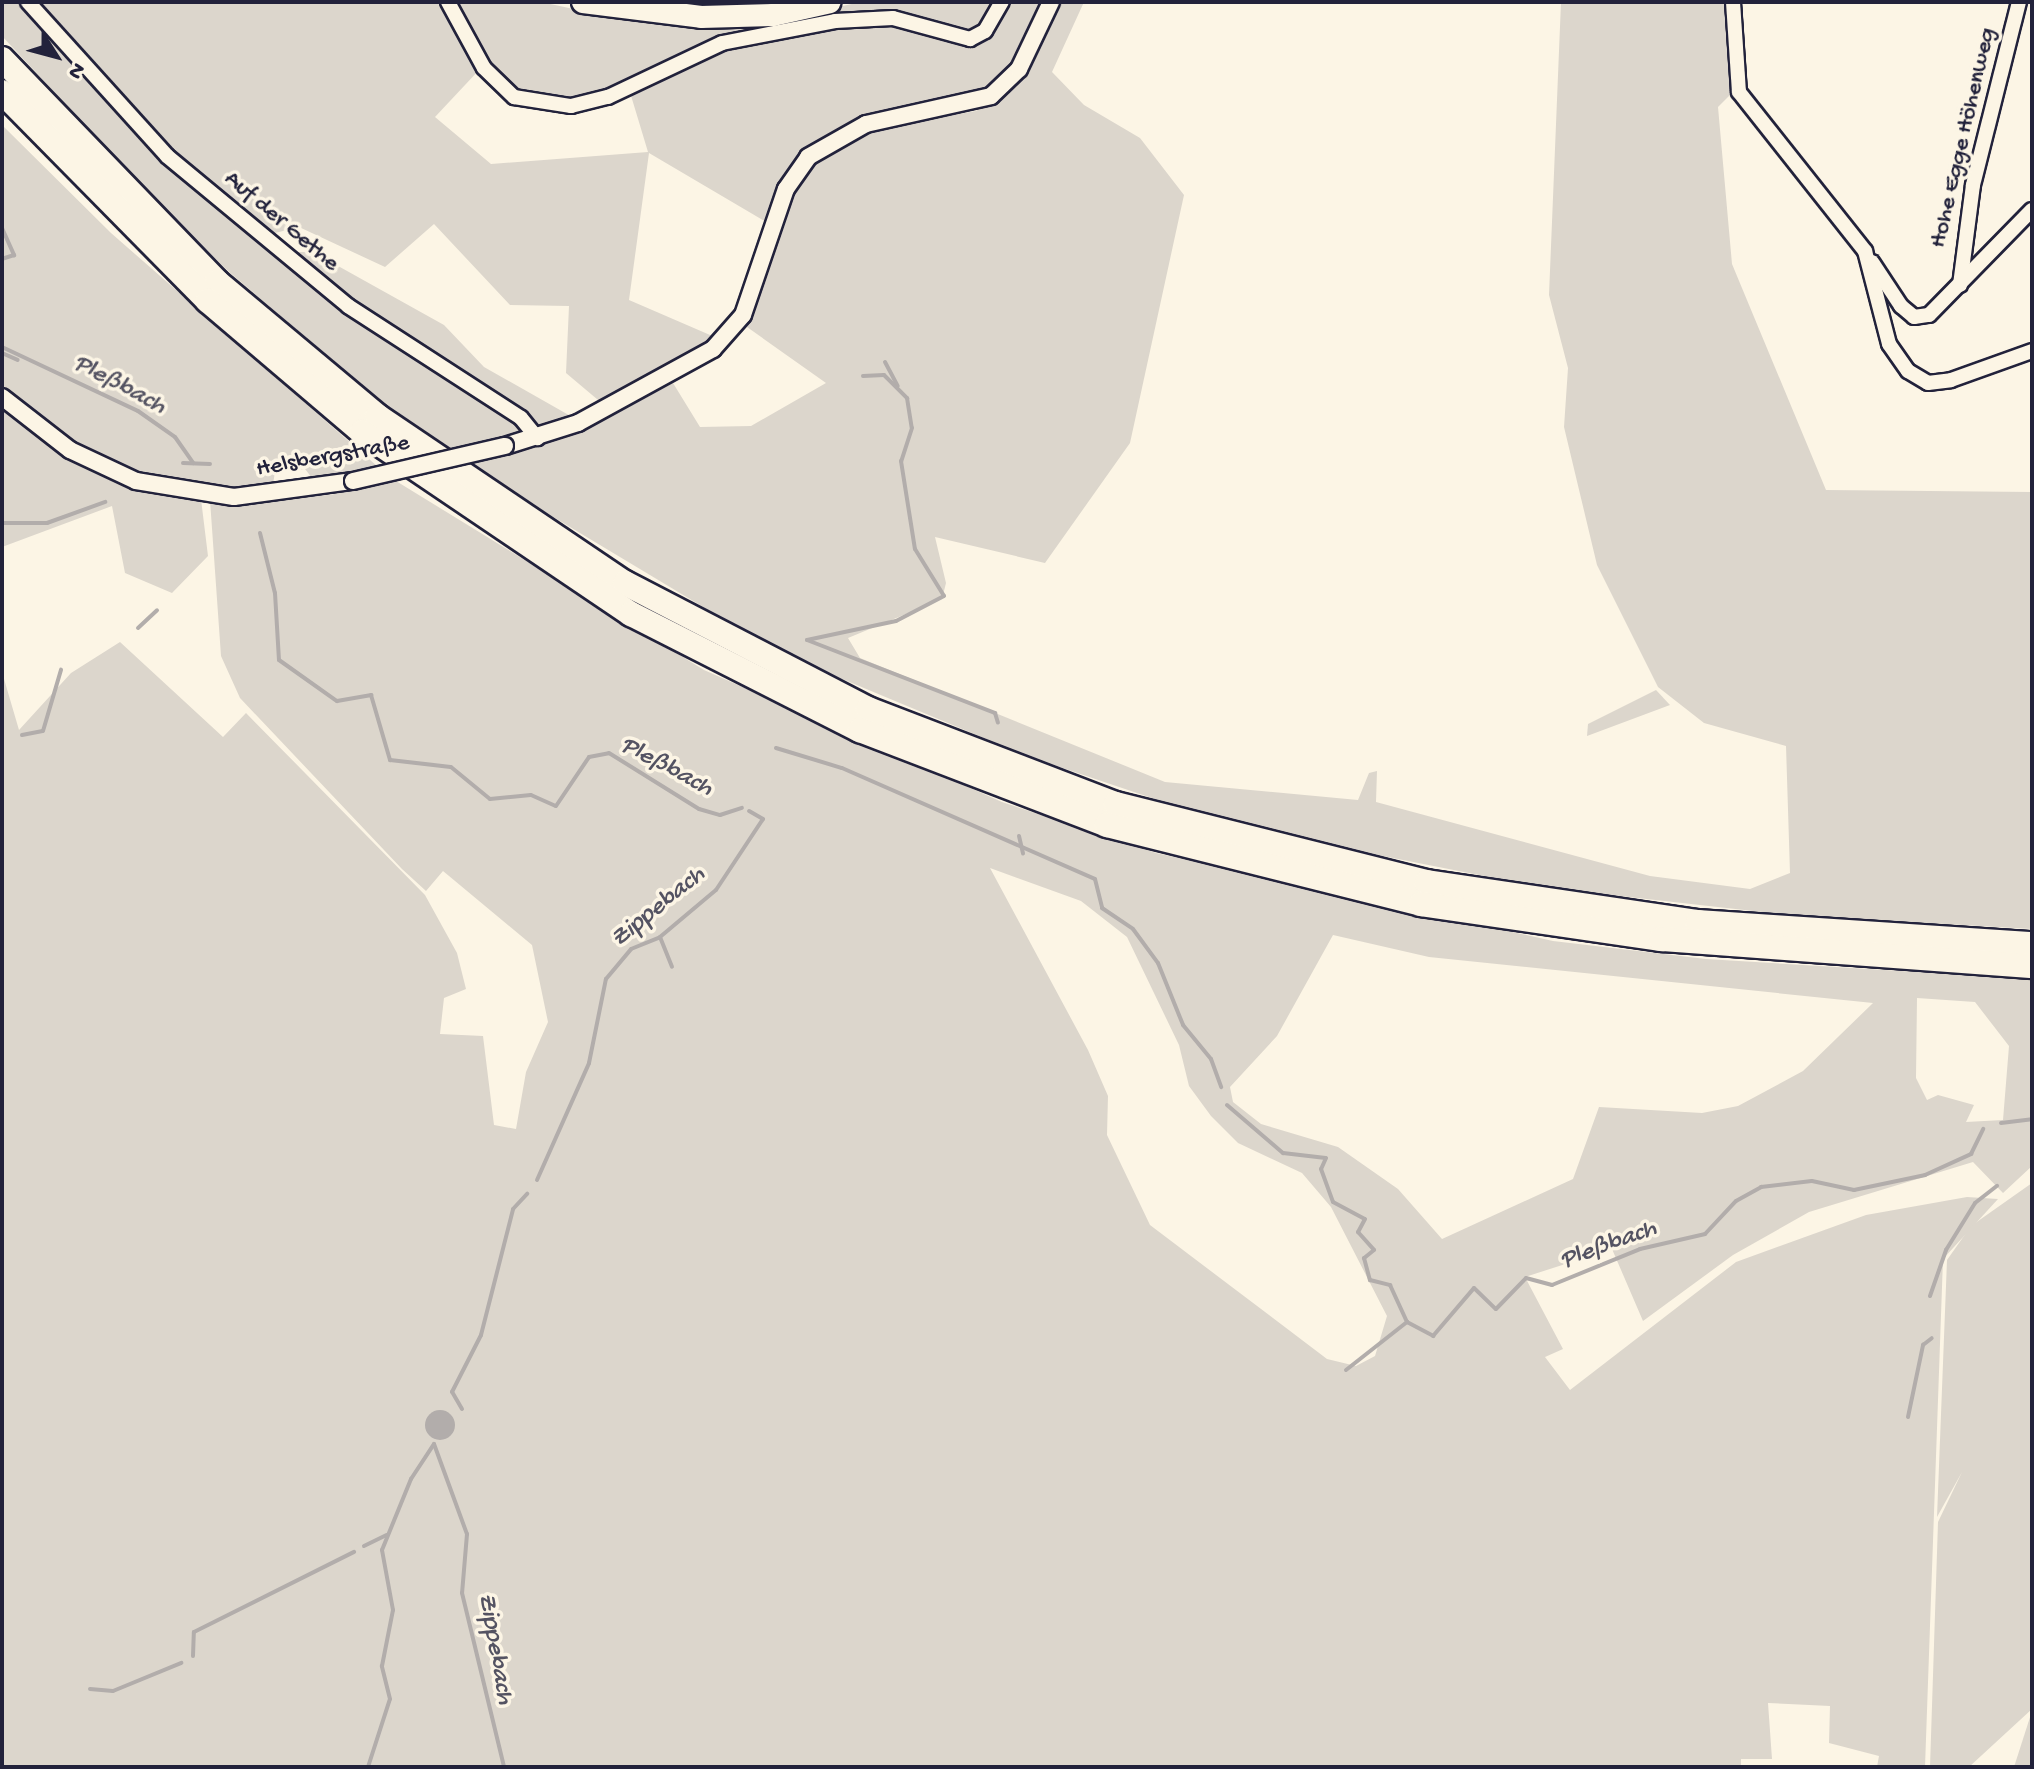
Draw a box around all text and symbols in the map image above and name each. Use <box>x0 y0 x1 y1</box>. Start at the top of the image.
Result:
north arrow <box>16 16 96 96</box>
street label: Hohe Egge Höhenweg <box>1925 25 2003 251</box>
text: N <box>61 57 90 84</box>
street label: Auf der Gethe <box>217 165 345 279</box>
water label: Pleßbach <box>67 349 171 423</box>
street label: Helsbergstraße <box>254 429 412 485</box>
water label: Pleßbach <box>614 731 718 805</box>
water label: Zippebach <box>605 860 713 956</box>
water label: Pleßbach <box>1557 1214 1661 1278</box>
water label: Zippebach <box>469 1591 519 1707</box>

